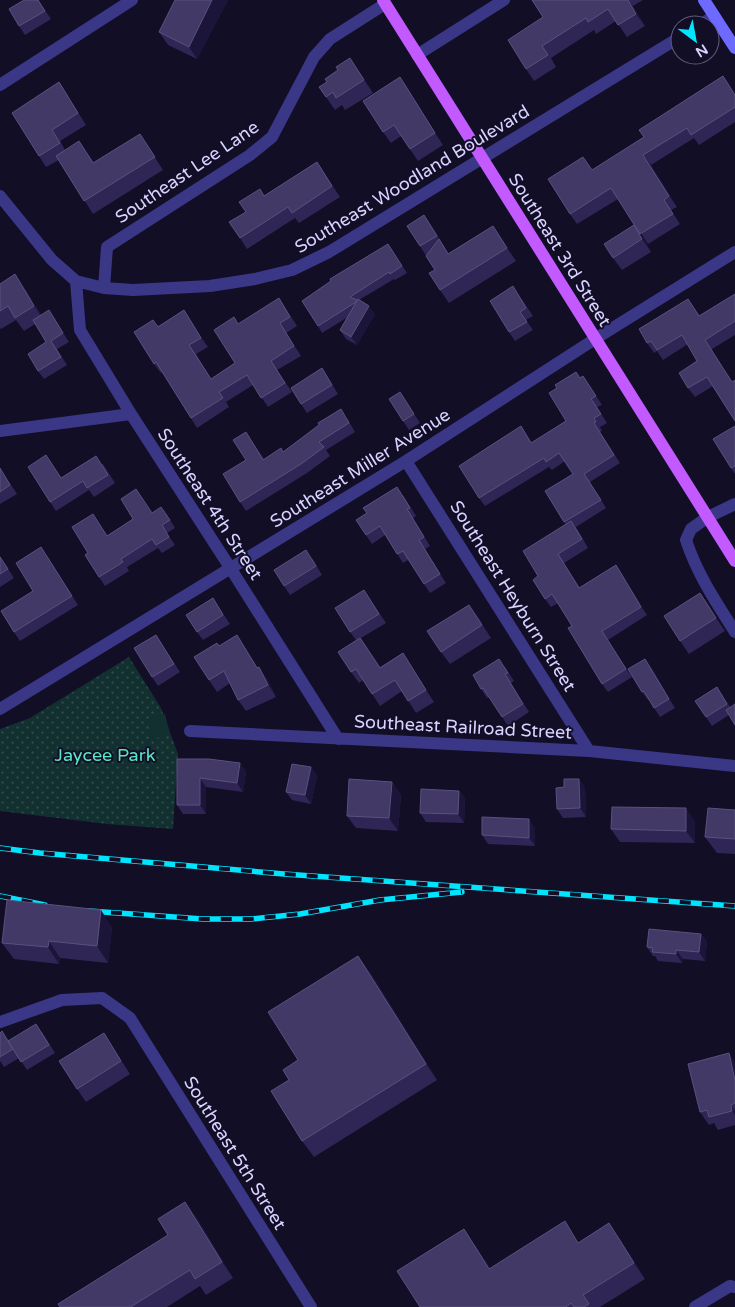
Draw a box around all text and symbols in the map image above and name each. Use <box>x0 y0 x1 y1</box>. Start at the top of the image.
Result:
north arrow <box>670 15 720 65</box>
text: N <box>692 40 711 61</box>
street label: Southeast Woodland Boulevard <box>291 100 533 258</box>
street label: Southeast Lee Lane <box>111 116 263 228</box>
street label: Southeast 3rd Street <box>504 169 616 331</box>
street label: Southeast Miller Avenue <box>266 404 454 532</box>
street label: Southeast 4th Street <box>153 424 267 584</box>
street label: Southeast Heyburn Street <box>445 497 581 695</box>
street label: Southeast Railroad Street <box>353 710 573 744</box>
park label: Jaycee Park <box>55 744 156 766</box>
street label: Southeast 5th Street <box>179 1072 291 1234</box>

